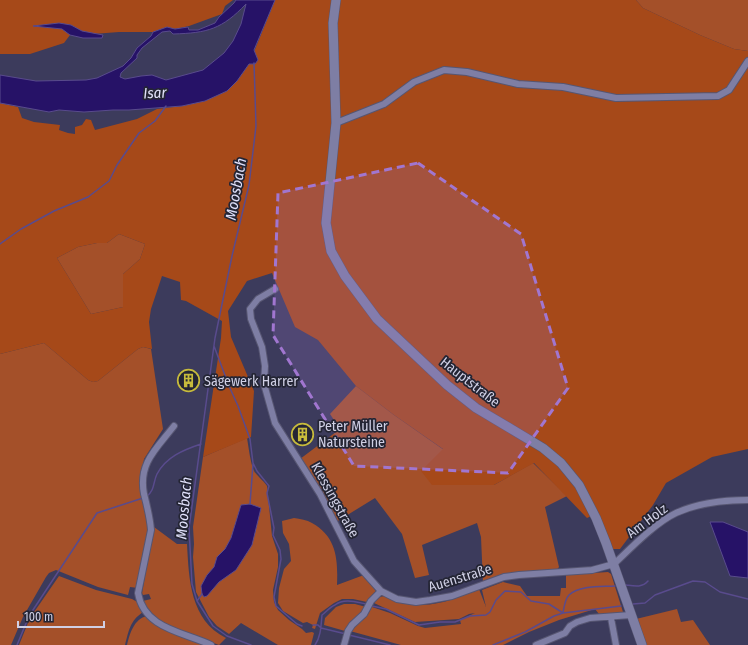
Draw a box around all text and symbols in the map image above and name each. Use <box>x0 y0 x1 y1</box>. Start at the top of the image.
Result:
water label: Isar <box>143 84 168 102</box>
water label: Moosbach <box>222 157 250 221</box>
street label: Hauptstraße <box>437 353 503 411</box>
building icon: Sägewerk Harrer <box>175 368 201 394</box>
place label: Sägewerk Harrer <box>204 373 298 390</box>
place label: Peter Müller Natursteine <box>318 418 388 451</box>
building icon: Peter Müller Natursteine <box>290 421 316 447</box>
street label: Klessingstraße <box>307 459 363 541</box>
water label: Moosbach <box>172 476 196 540</box>
street label: Am Holz <box>623 500 671 542</box>
street label: Auenstraße <box>426 560 494 596</box>
scale bar <box>18 603 104 629</box>
text: 100 m <box>24 610 53 624</box>

